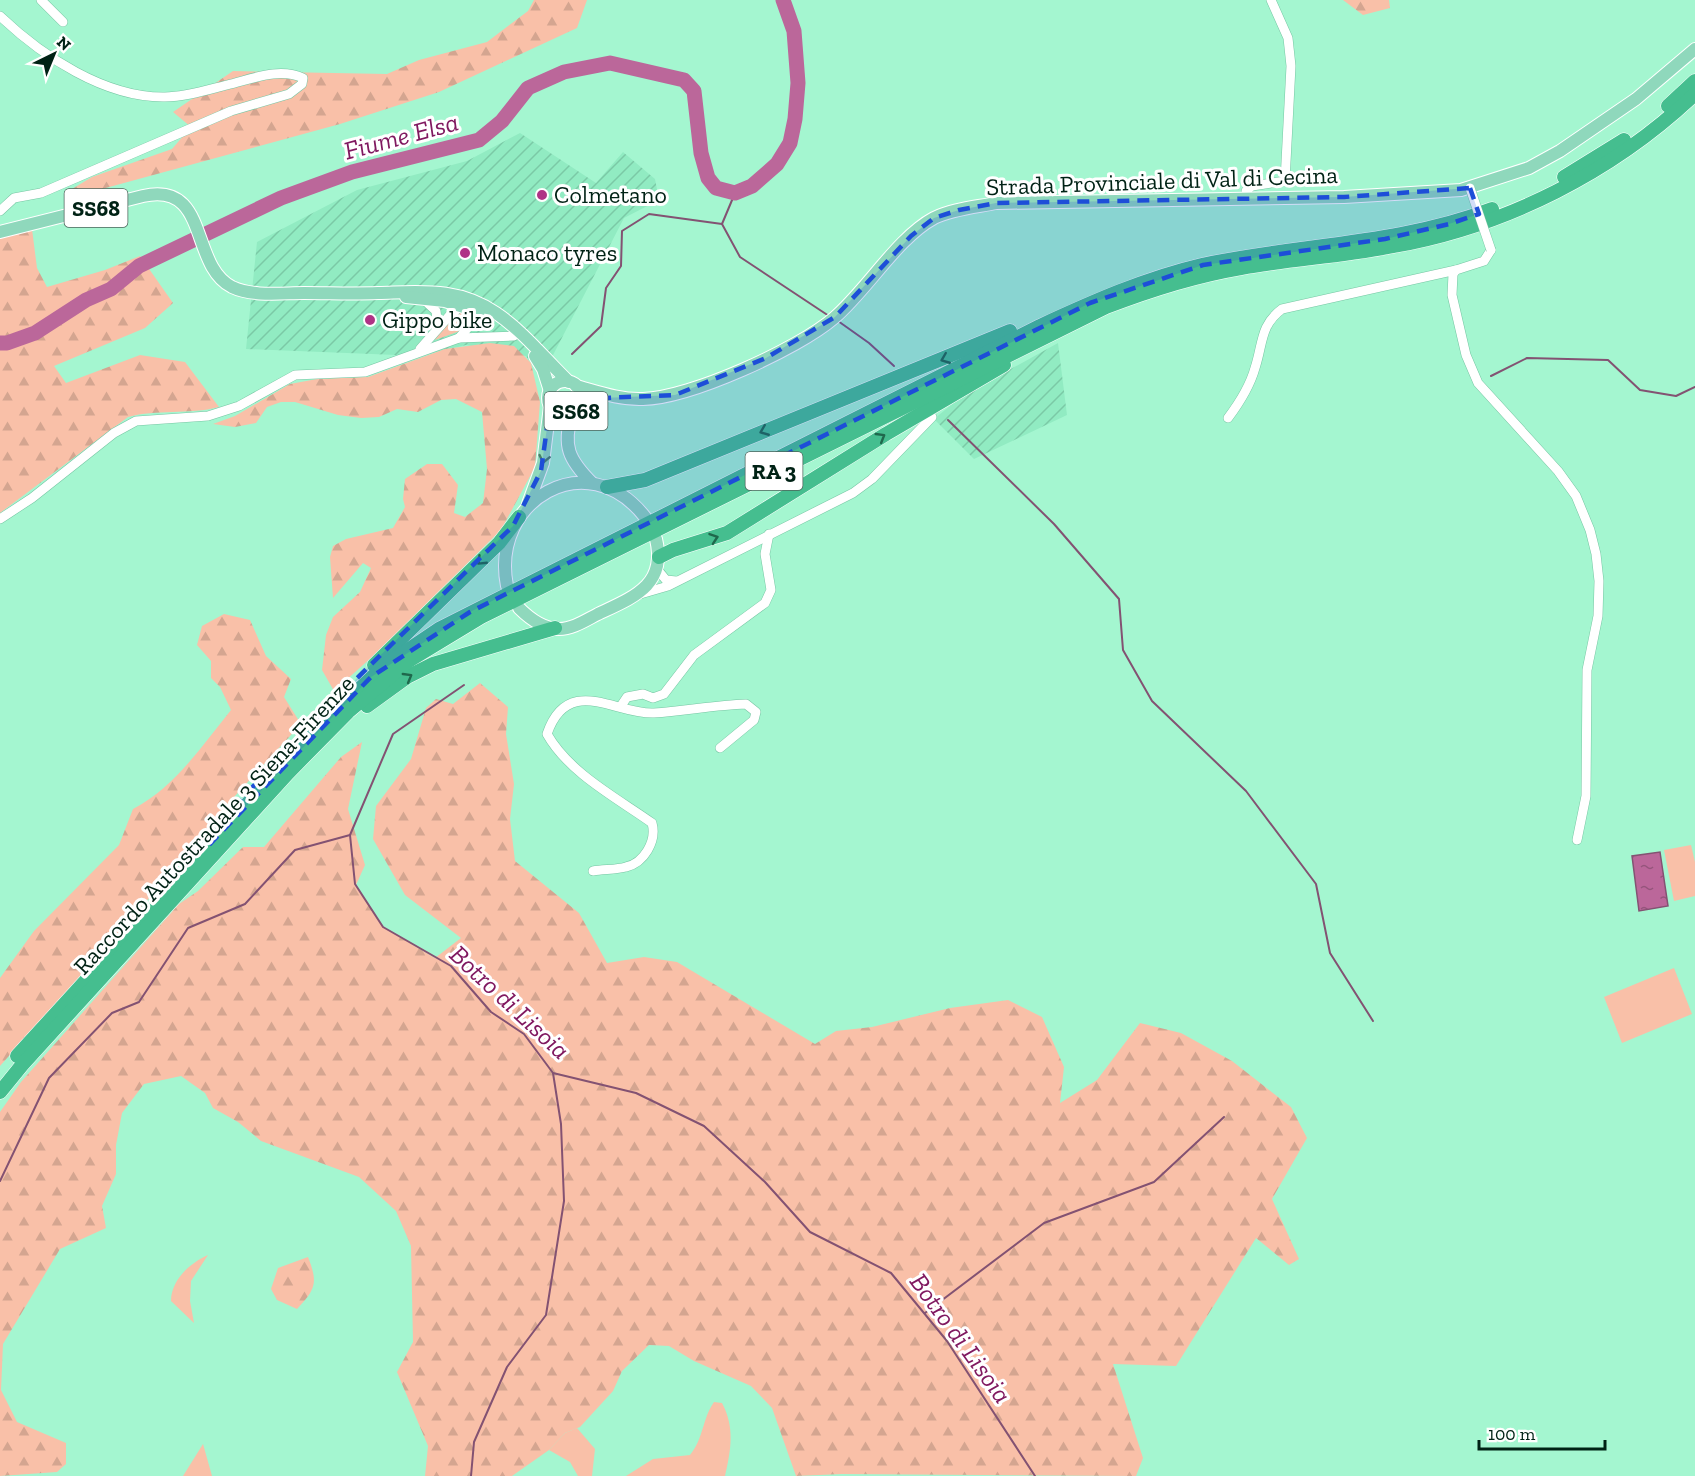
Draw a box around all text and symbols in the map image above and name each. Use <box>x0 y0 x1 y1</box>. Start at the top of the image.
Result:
north arrow <box>24 24 84 84</box>
text: N <box>53 32 75 54</box>
water label: Fiume Elsa <box>340 105 462 167</box>
street label: Strada Provinciale di Val di Cecina <box>986 160 1339 201</box>
place label: Colmetano <box>554 180 667 209</box>
marker: Colmetano <box>535 188 549 202</box>
road number: SS68 <box>64 189 128 227</box>
place label: Monaco tyres <box>477 238 617 267</box>
marker: Monaco tyres <box>458 246 472 260</box>
place label: Gippo bike <box>382 305 492 334</box>
marker: Gippo bike <box>363 313 377 327</box>
one-way arrow <box>940 352 951 364</box>
road number: SS68 <box>544 392 608 430</box>
one-way arrow <box>759 424 770 437</box>
one-way arrow <box>875 433 885 445</box>
road number: RA 3 <box>746 452 802 490</box>
one-way arrow <box>538 454 551 464</box>
one-way arrow <box>708 532 719 545</box>
one-way arrow <box>477 554 487 565</box>
street label: Raccordo Autostradale 3 Siena-Firenze <box>67 669 360 980</box>
one-way arrow <box>402 673 412 684</box>
water label: Botro di Lisoia <box>443 938 577 1066</box>
water label: Botro di Lisoia <box>903 1267 1019 1409</box>
scale bar <box>1479 1413 1605 1451</box>
text: 100 m <box>1488 1423 1536 1445</box>

